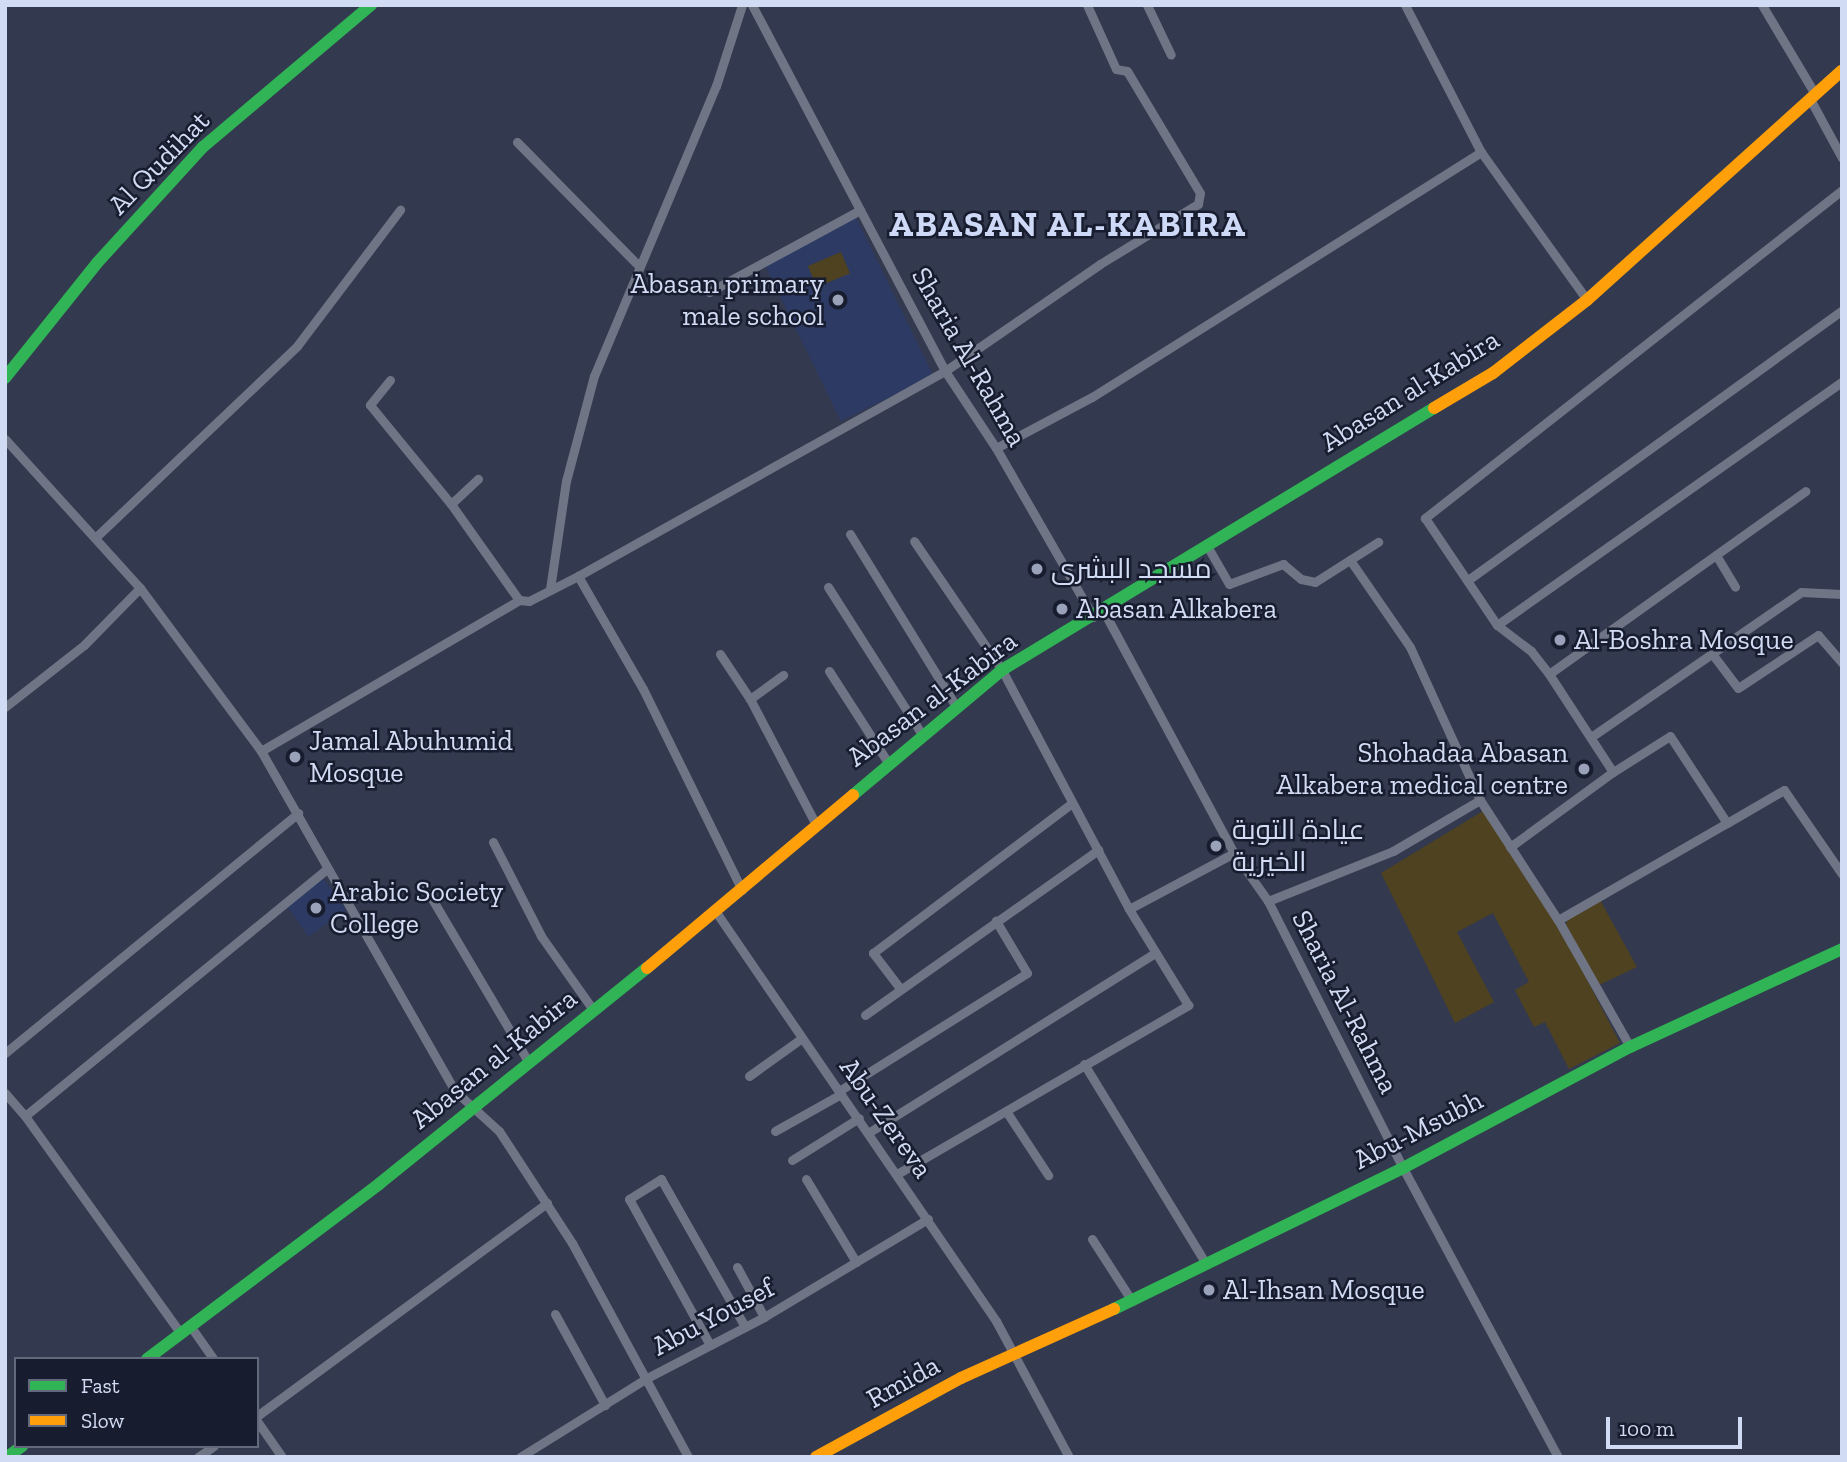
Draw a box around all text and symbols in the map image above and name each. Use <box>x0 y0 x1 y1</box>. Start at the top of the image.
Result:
street label: Al Qudihat <box>101 104 217 222</box>
district label: ABASAN AL-KABIRA <box>891 203 1245 245</box>
street label: Sharia Al-Rahma <box>904 261 1034 453</box>
place label: Abasan primary male school <box>630 267 824 333</box>
marker: Abasan primary male school <box>830 292 846 308</box>
street label: Abasan al-Kabira <box>1315 323 1505 459</box>
place label: مسجد البشرى <box>1051 552 1212 586</box>
marker: مسجد البشرى <box>1029 561 1045 577</box>
place label: Abasan Alkabera <box>1076 592 1278 626</box>
marker: Abasan Alkabera <box>1054 601 1070 617</box>
place label: Al-Boshra Mosque <box>1574 623 1794 657</box>
street label: Abasan al-Kabira <box>840 624 1024 774</box>
marker: Al-Boshra Mosque <box>1552 632 1568 648</box>
place label: Jamal Abuhumid Mosque <box>309 724 514 790</box>
place label: Shohadaa Abasan Alkabera medical centre <box>1276 736 1568 802</box>
marker: Jamal Abuhumid Mosque <box>287 749 303 765</box>
marker: Shohadaa Abasan Alkabera medical centre <box>1574 759 1594 779</box>
place label: عيادة التوبة الخيرية <box>1232 813 1365 879</box>
marker: عيادة التوبة الخيرية <box>1206 836 1226 856</box>
place label: Arabic Society College <box>330 875 503 941</box>
marker: Arabic Society College <box>308 900 324 916</box>
street label: Sharia Al-Rahma <box>1284 904 1406 1100</box>
street label: Abasan al-Kabira <box>404 982 584 1136</box>
street label: Abu-Zereva <box>832 1051 940 1185</box>
street label: Abu-Msubh <box>1348 1083 1488 1177</box>
street label: Abu Yousef <box>646 1271 780 1363</box>
place label: Al-Ihsan Mosque <box>1223 1273 1425 1307</box>
marker: Al-Ihsan Mosque <box>1201 1282 1217 1298</box>
street label: Rmida <box>861 1348 945 1416</box>
legend <box>14 1357 259 1448</box>
text: Fast <box>81 1373 120 1398</box>
scale bar <box>1609 1402 1745 1446</box>
text: Slow <box>81 1408 124 1433</box>
text: 100 m <box>1619 1416 1674 1441</box>

